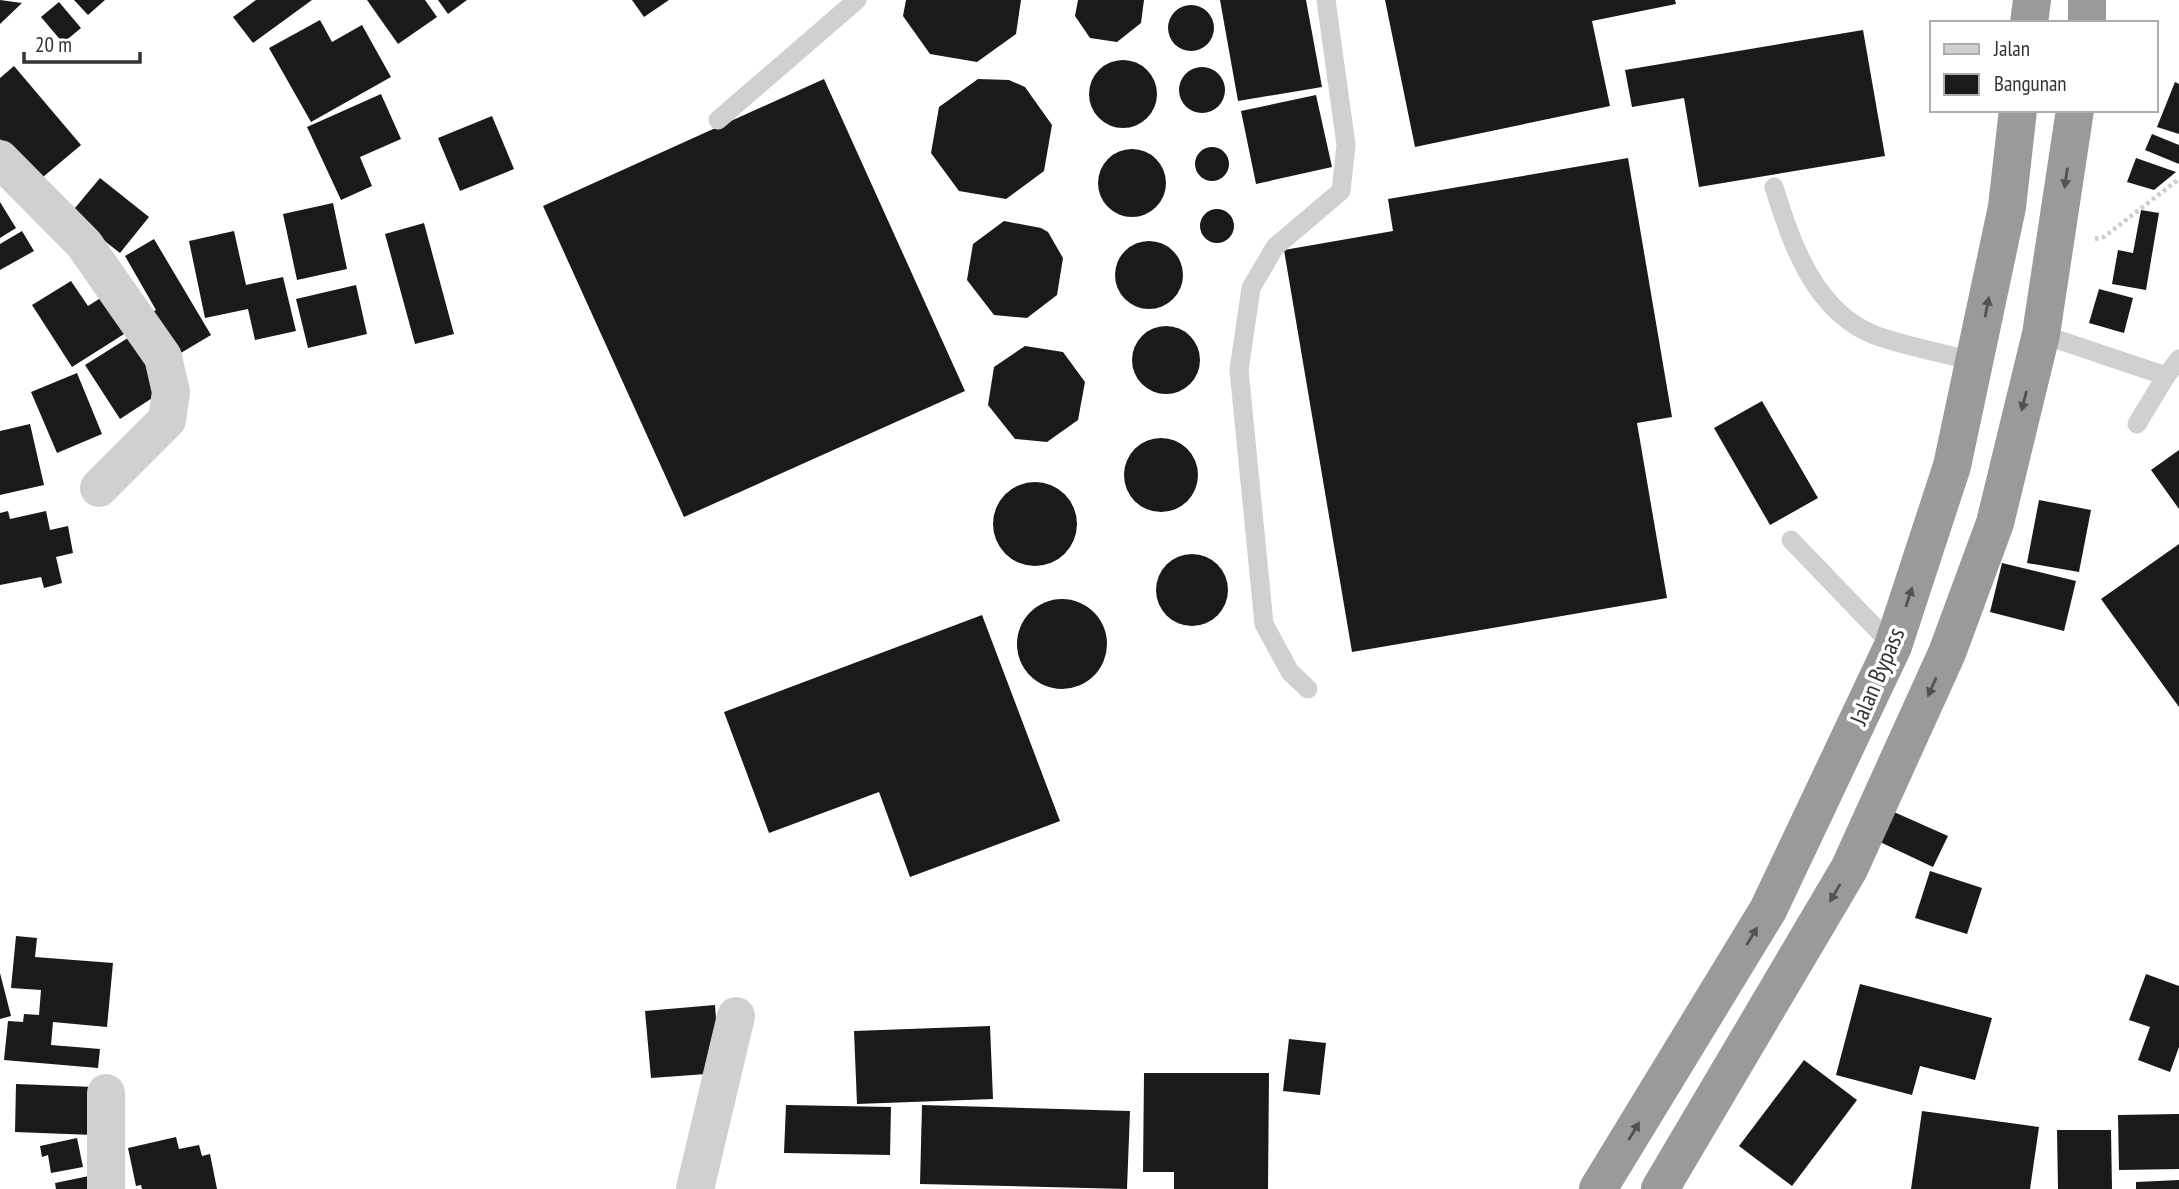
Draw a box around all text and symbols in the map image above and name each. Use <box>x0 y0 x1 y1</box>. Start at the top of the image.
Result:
scale bar <box>24 21 140 65</box>
legend <box>1930 21 2158 112</box>
text: 20 m <box>35 31 72 58</box>
text: Jalan <box>1993 35 2030 62</box>
text: Bangunan <box>1994 70 2067 97</box>
one-way arrow <box>2060 167 2071 189</box>
one-way arrow <box>1981 296 1992 318</box>
one-way arrow <box>2019 390 2030 412</box>
one-way arrow <box>1904 586 1915 607</box>
street label: Jalan Bypass <box>1842 623 1911 730</box>
one-way arrow <box>1926 677 1938 697</box>
one-way arrow <box>1830 883 1842 903</box>
one-way arrow <box>1745 927 1758 946</box>
one-way arrow <box>1627 1121 1640 1140</box>

